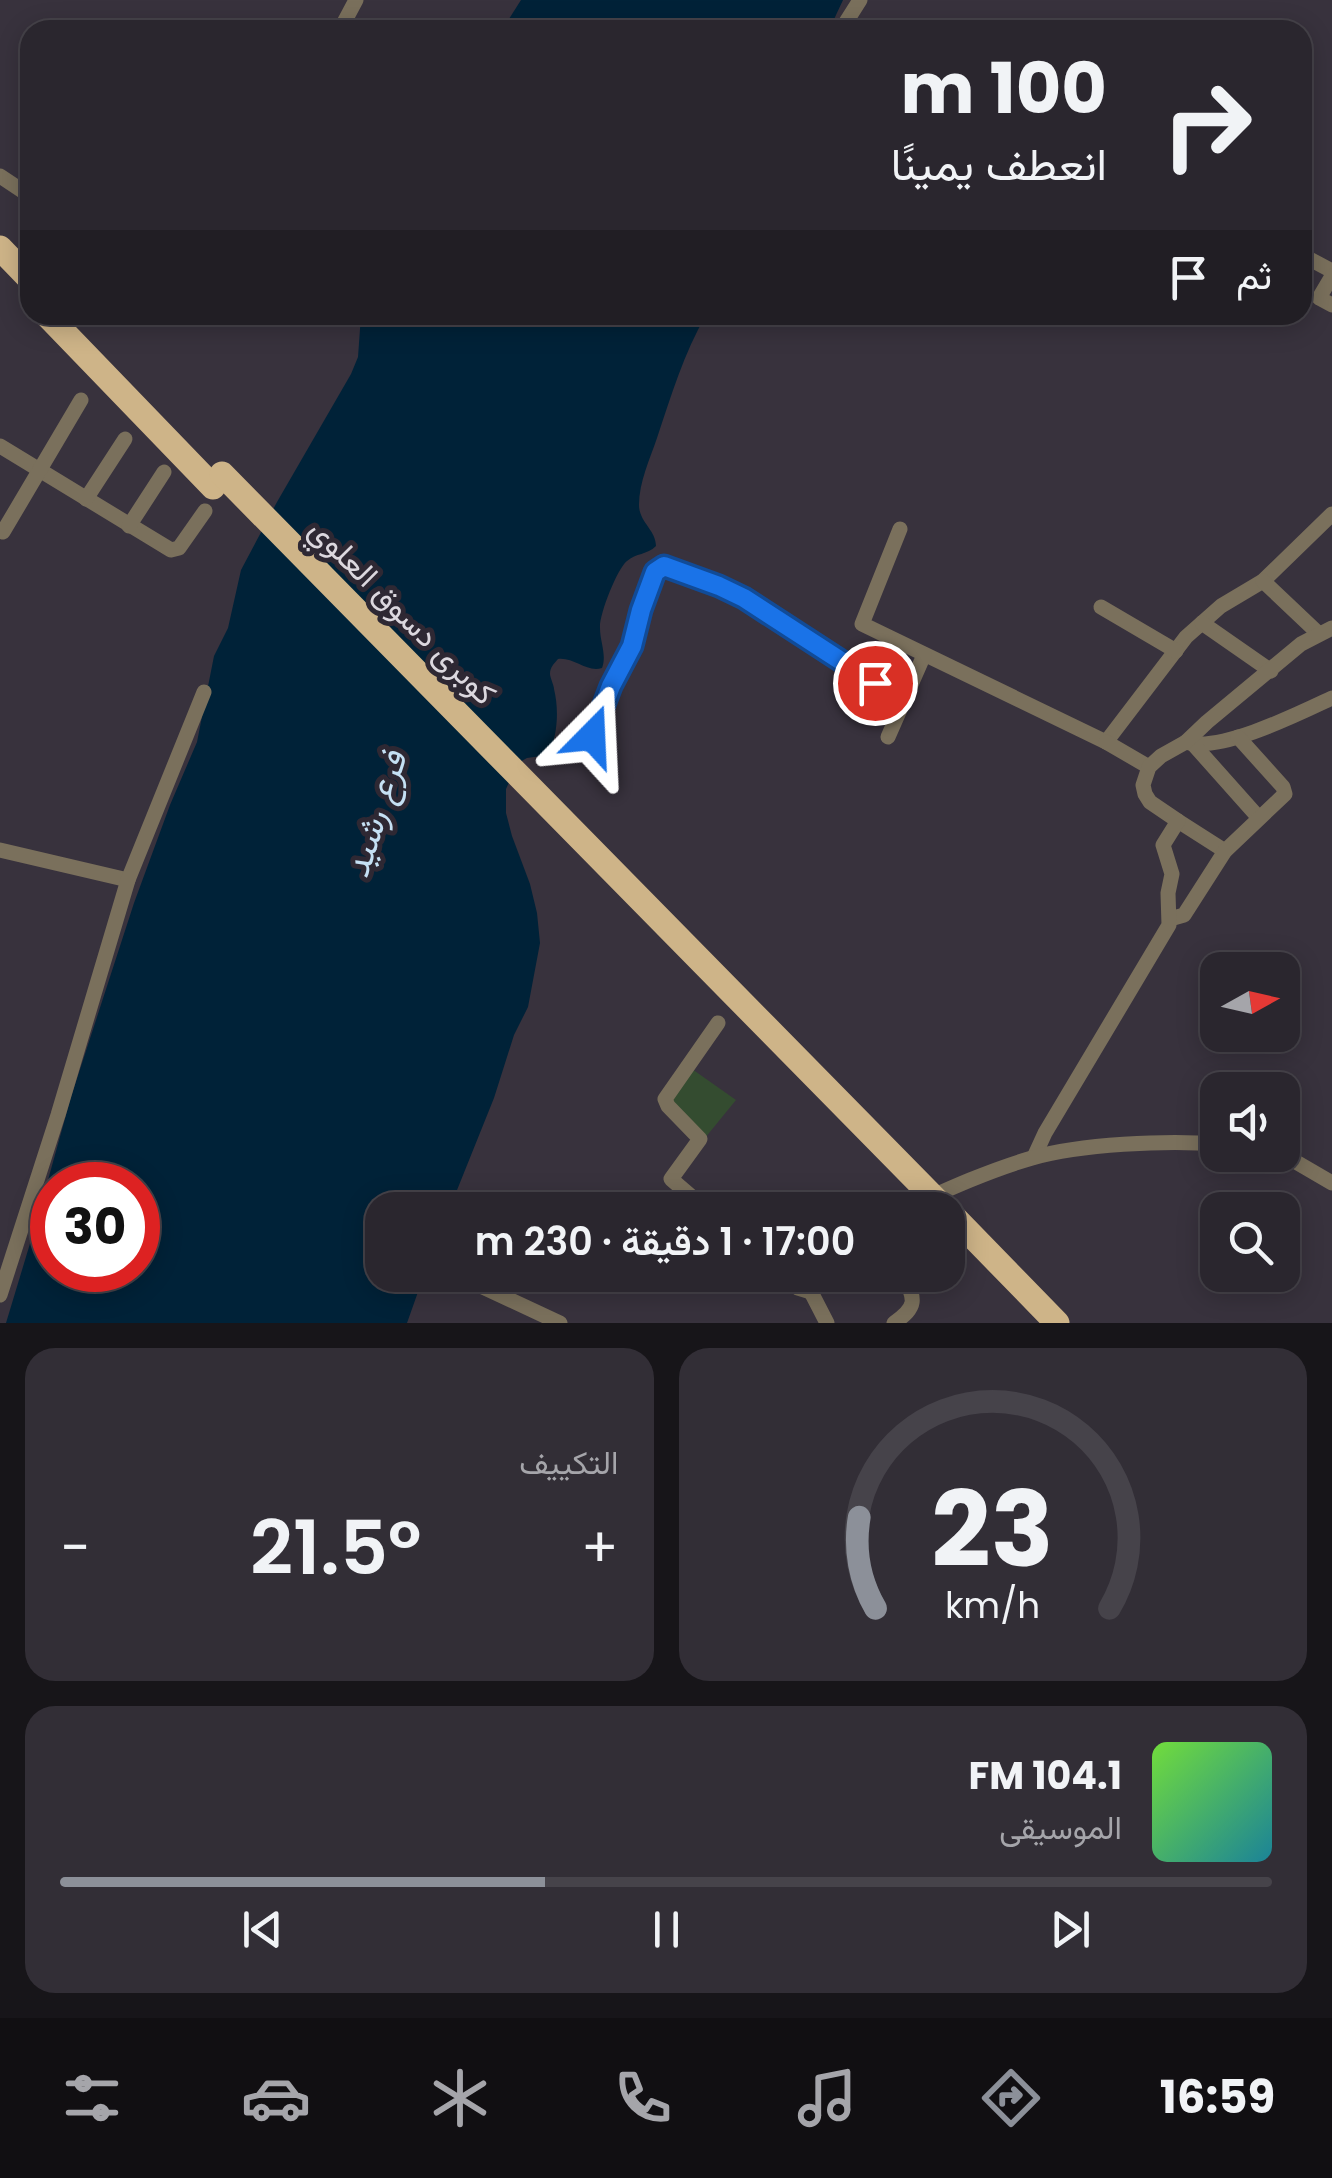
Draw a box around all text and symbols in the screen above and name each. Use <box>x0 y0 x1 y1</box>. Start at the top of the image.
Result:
text: 100 m <box>900 39 1107 138</box>
icon: right <box>1142 60 1272 190</box>
text: انعطف يمينًا <box>891 133 1107 196</box>
text: ثم <box>1236 249 1272 302</box>
icon: arrive <box>1161 250 1216 305</box>
street label: كوبرى دسوق العلوي <box>296 507 507 718</box>
pin <box>833 641 918 726</box>
icon: arrive <box>848 656 903 711</box>
position arrow <box>540 684 644 788</box>
water label: فرع رشيد <box>332 744 419 883</box>
north arrow <box>1200 952 1300 1052</box>
map controls <box>1200 952 1300 1292</box>
button: sound <box>1200 1072 1300 1172</box>
speed limit sign: 30 <box>30 1162 160 1292</box>
button: search <box>1200 1192 1300 1292</box>
text: 17:00 · 1 دقيقة · 230 m <box>475 1215 855 1268</box>
text: التكييف <box>519 1440 619 1485</box>
text: 23 <box>932 1457 1054 1602</box>
text: 21.5° <box>250 1495 421 1600</box>
text: − <box>60 1509 90 1586</box>
text: + <box>581 1509 618 1586</box>
text: km/h <box>945 1580 1040 1631</box>
text: 104.1 FM <box>968 1749 1122 1802</box>
text: الموسيقى <box>999 1805 1122 1850</box>
icon: previous <box>235 1902 290 1957</box>
icon: pause <box>639 1902 694 1957</box>
icon: next <box>1043 1902 1098 1957</box>
icon: filters <box>57 2063 127 2133</box>
icon: car <box>241 2063 311 2133</box>
icon: climate <box>425 2063 495 2133</box>
icon: phone <box>608 2063 678 2133</box>
icon: music <box>792 2063 862 2133</box>
icon: directions <box>976 2063 1046 2133</box>
text: 16:59 <box>1160 2066 1275 2129</box>

